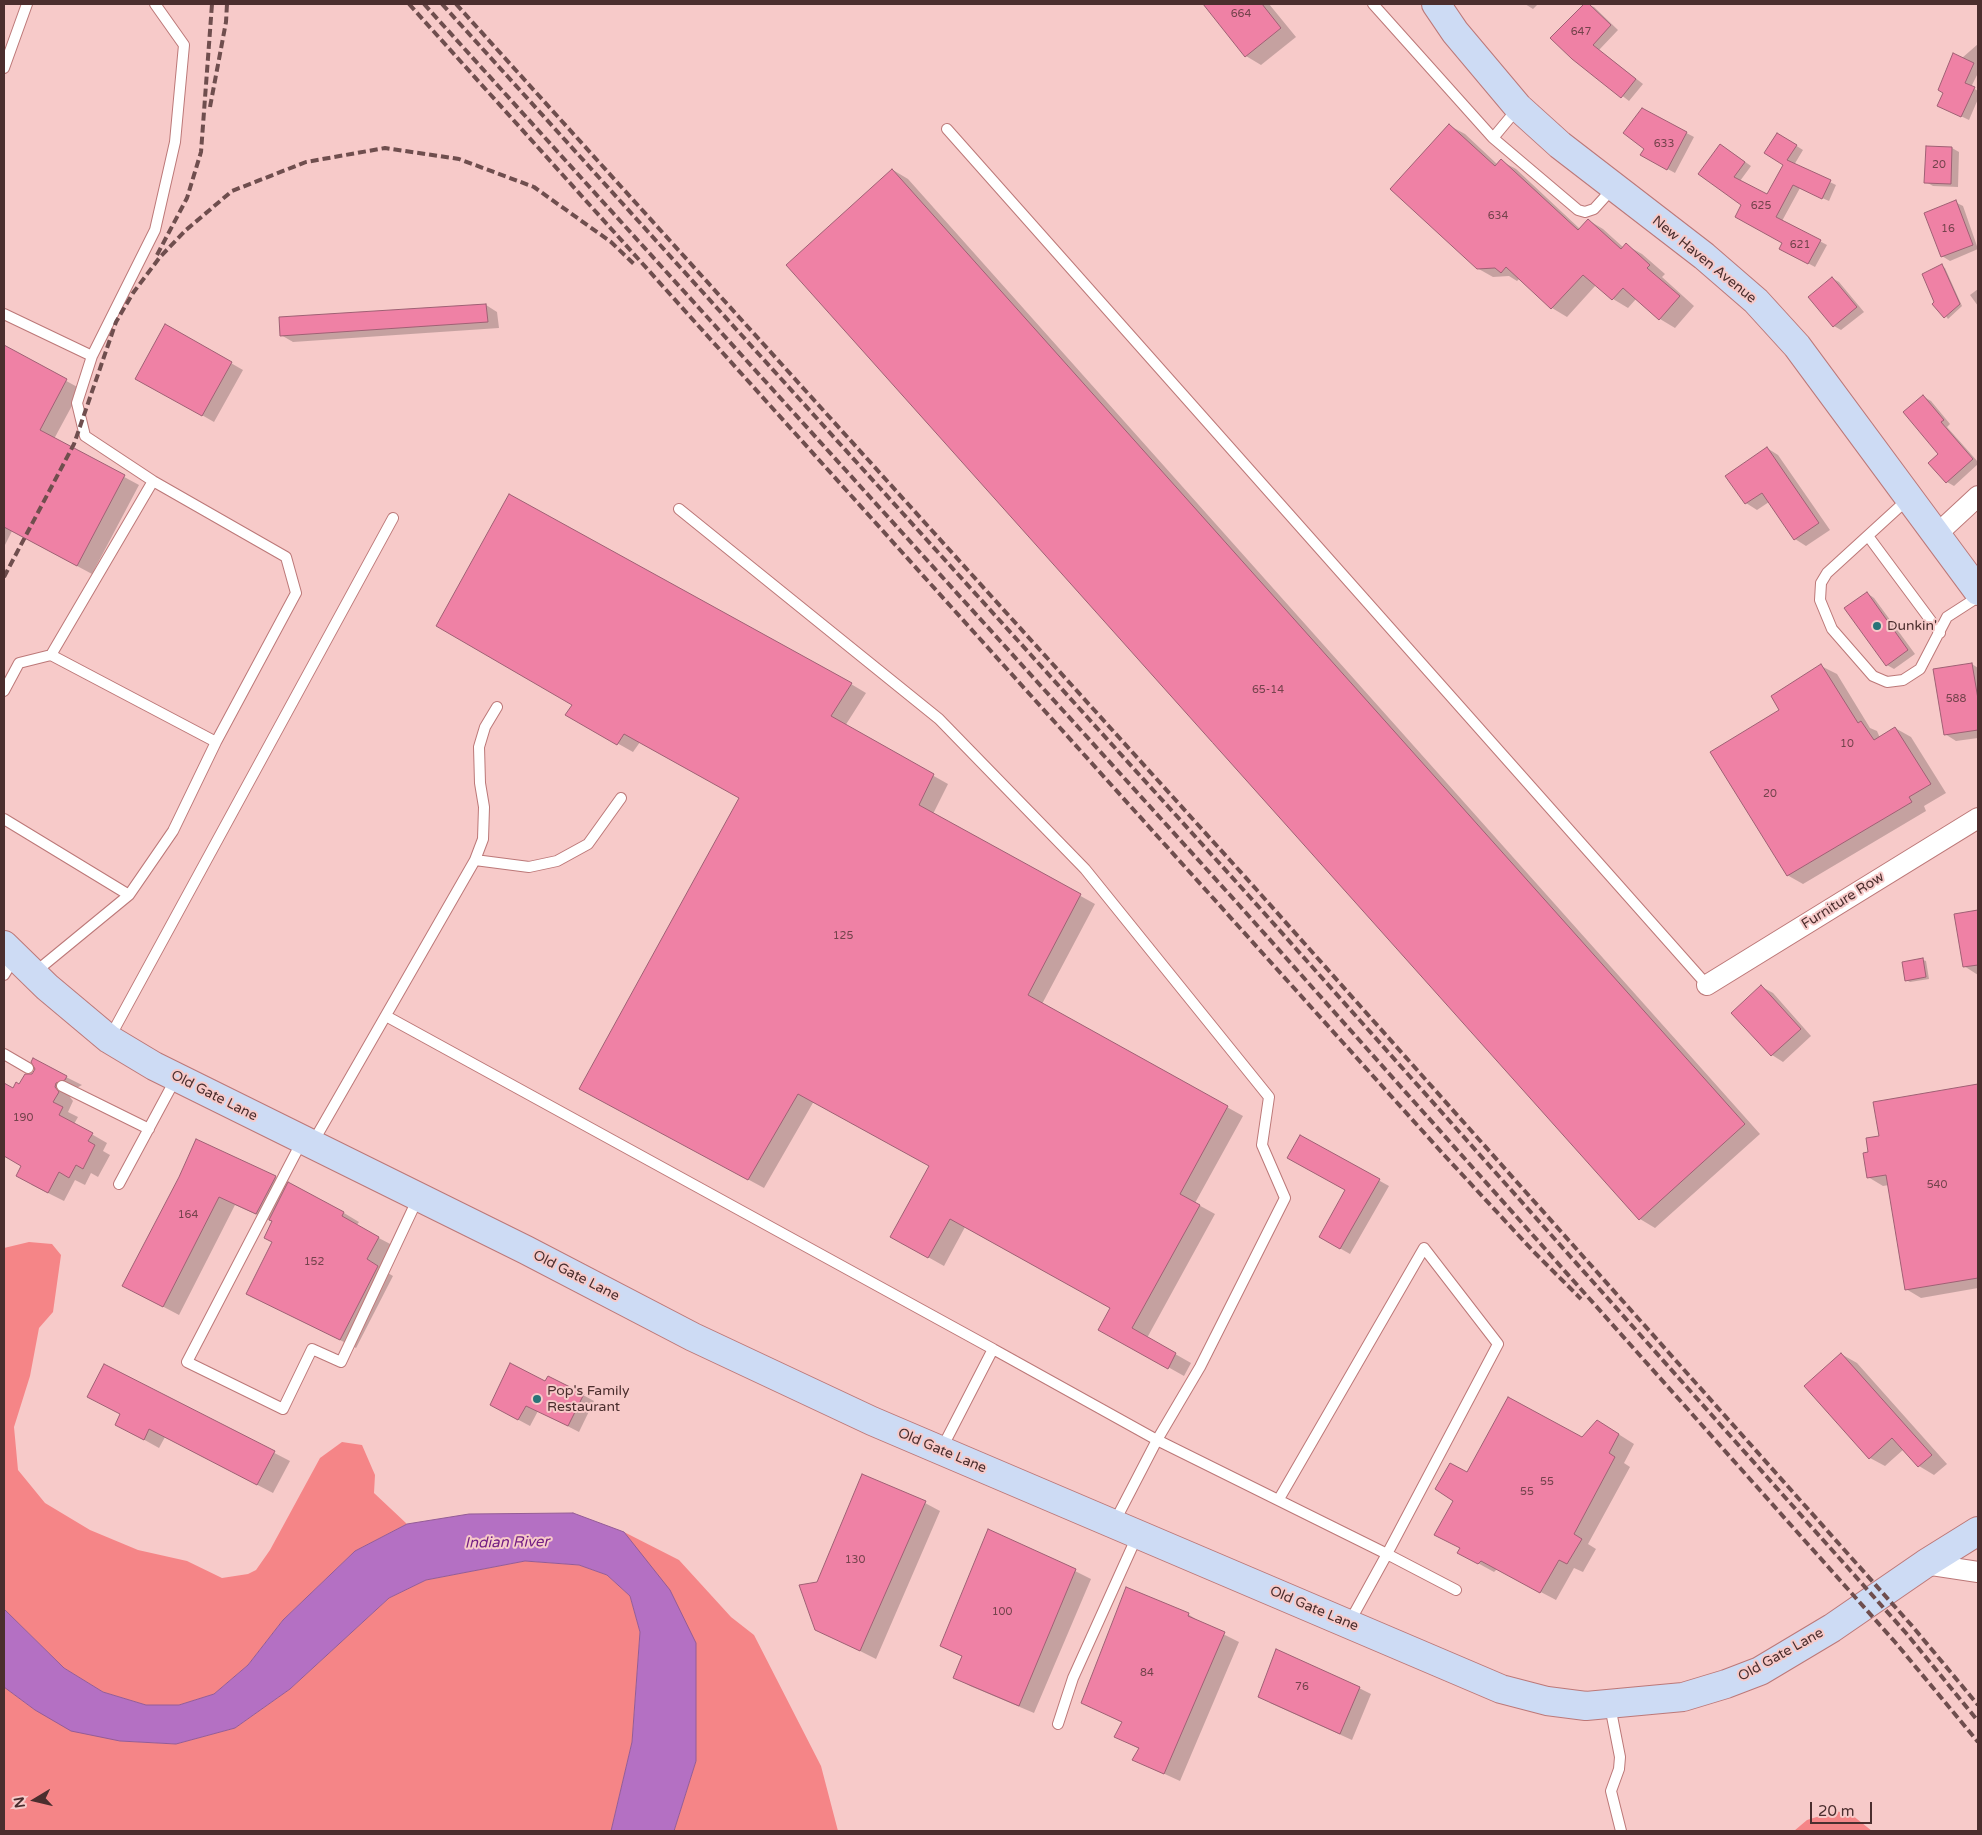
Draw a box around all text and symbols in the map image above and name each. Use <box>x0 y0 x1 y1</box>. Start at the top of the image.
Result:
house number: 664 <box>1231 7 1251 21</box>
house number: 647 <box>1571 25 1591 39</box>
house number: 633 <box>1654 137 1674 151</box>
house number: 20 <box>1932 158 1946 172</box>
house number: 625 <box>1751 199 1771 213</box>
house number: 634 <box>1488 209 1508 223</box>
street label: New Haven Avenue <box>1648 213 1760 307</box>
house number: 16 <box>1941 222 1955 236</box>
house number: 621 <box>1790 238 1810 252</box>
place label: Dunkin' <box>1887 618 1937 634</box>
marker: Dunkin' <box>1871 620 1883 632</box>
house number: 65-14 <box>1252 683 1284 697</box>
house number: 588 <box>1946 692 1966 706</box>
house number: 10 <box>1840 737 1854 751</box>
house number: 20 <box>1763 787 1777 801</box>
street label: Furniture Row <box>1799 869 1887 933</box>
house number: 125 <box>833 929 853 943</box>
street label: Old Gate Lane <box>168 1067 260 1125</box>
house number: 190 <box>13 1111 33 1125</box>
house number: 540 <box>1927 1178 1947 1192</box>
house number: 164 <box>178 1208 198 1222</box>
street label: Old Gate Lane <box>530 1247 622 1305</box>
house number: 152 <box>304 1255 324 1269</box>
place label: Pop's Family Restaurant <box>547 1383 630 1415</box>
marker: Pop's Family Restaurant <box>531 1393 543 1405</box>
street label: Old Gate Lane <box>895 1425 989 1477</box>
house number: 55 <box>1540 1475 1554 1489</box>
house number: 55 <box>1520 1485 1534 1499</box>
water label: Indian River <box>465 1533 549 1553</box>
house number: 130 <box>845 1553 865 1567</box>
street label: Old Gate Lane <box>1267 1583 1361 1635</box>
house number: 100 <box>992 1605 1012 1619</box>
street label: Old Gate Lane <box>1736 1625 1826 1685</box>
house number: 84 <box>1140 1666 1154 1680</box>
house number: 76 <box>1295 1680 1309 1694</box>
north arrow <box>10 1775 60 1825</box>
scale bar <box>1812 1792 1874 1824</box>
text: N <box>10 1796 29 1809</box>
text: 20 m <box>1818 1802 1855 1820</box>

